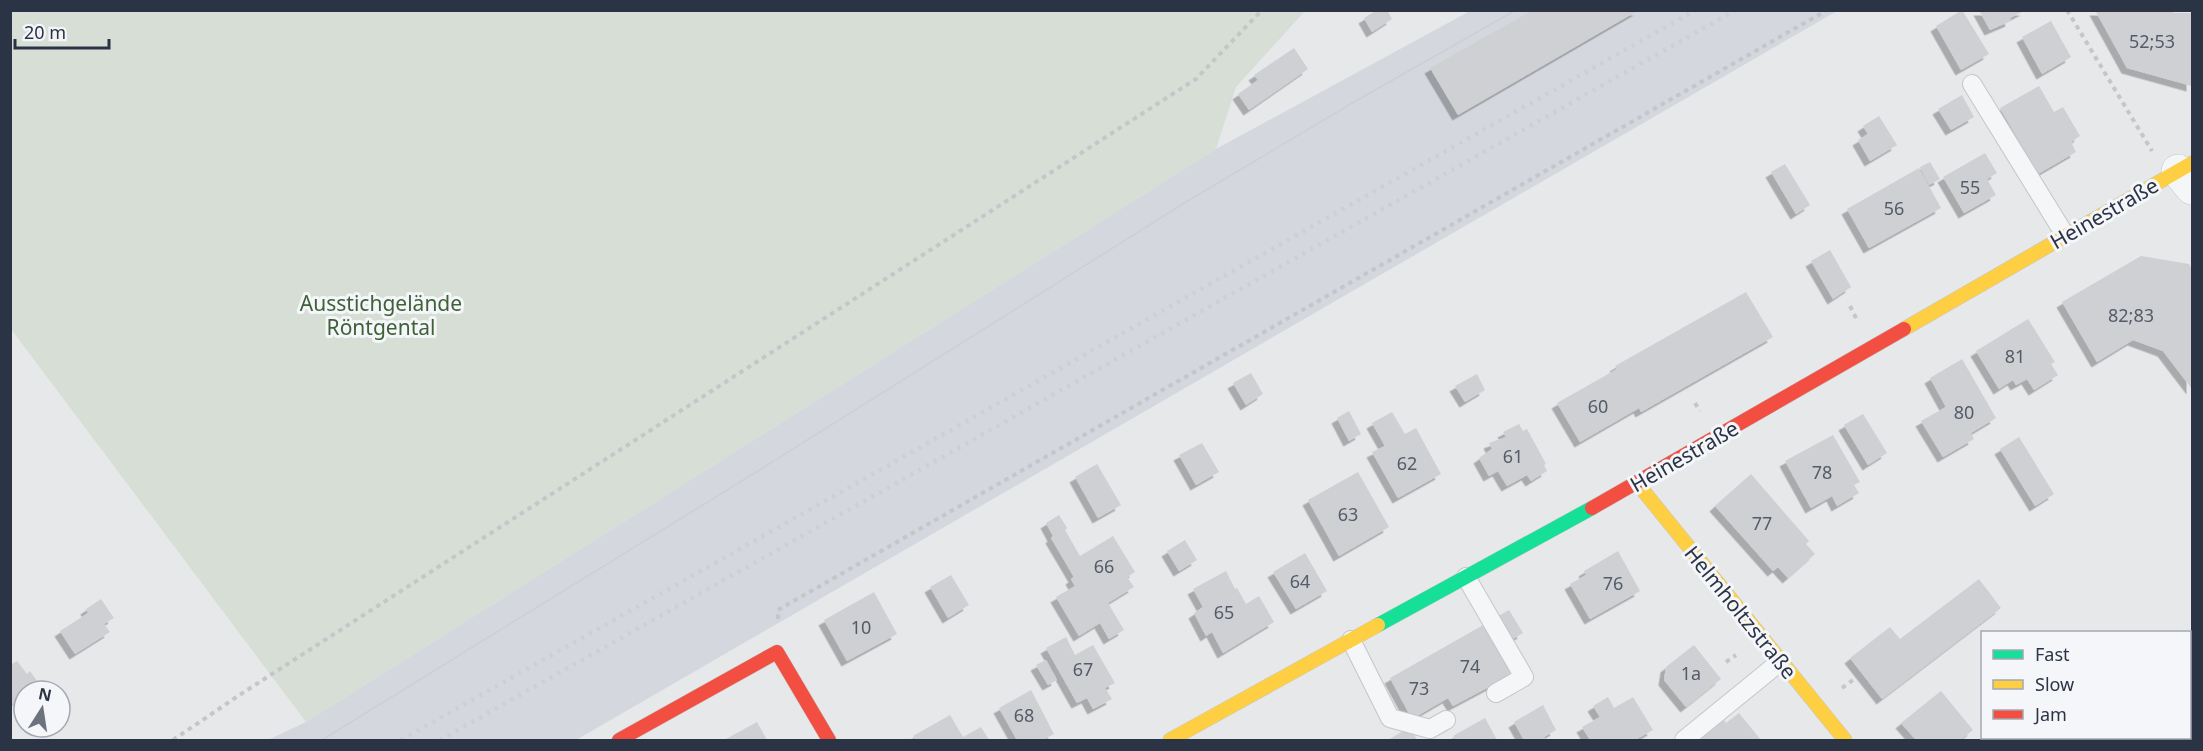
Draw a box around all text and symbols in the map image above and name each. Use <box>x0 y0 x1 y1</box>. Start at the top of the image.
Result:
scale bar <box>15 12 110 50</box>
text: 20 m <box>24 20 66 44</box>
house number: 52;53 <box>2129 29 2175 53</box>
street label: Heinestraße <box>2045 171 2163 255</box>
house number: 55 <box>1960 175 1980 199</box>
house number: 56 <box>1884 196 1904 220</box>
park label: Ausstichgelände Röntgental <box>300 289 462 341</box>
house number: 82;83 <box>2108 303 2154 327</box>
house number: 81 <box>2005 344 2025 368</box>
house number: 60 <box>1588 394 1608 418</box>
house number: 80 <box>1954 400 1974 424</box>
street label: Heinestraße <box>1625 414 1743 498</box>
house number: 61 <box>1503 444 1523 468</box>
house number: 62 <box>1397 451 1417 475</box>
house number: 78 <box>1812 460 1832 484</box>
house number: 63 <box>1338 502 1358 526</box>
house number: 77 <box>1752 511 1772 535</box>
street label: Helmholtzstraße <box>1679 540 1803 684</box>
house number: 66 <box>1094 554 1114 578</box>
house number: 64 <box>1290 569 1310 593</box>
house number: 76 <box>1603 571 1623 595</box>
house number: 65 <box>1214 600 1234 624</box>
house number: 10 <box>851 615 871 639</box>
legend <box>1981 631 2191 739</box>
text: Fast <box>2035 642 2070 666</box>
house number: 74 <box>1460 654 1480 678</box>
house number: 67 <box>1073 657 1093 681</box>
house number: 1a <box>1681 661 1701 685</box>
text: Slow <box>2035 672 2074 696</box>
house number: 73 <box>1409 676 1429 700</box>
north arrow <box>12 679 72 739</box>
text: N <box>36 682 54 706</box>
text: Jam <box>2033 702 2067 726</box>
house number: 68 <box>1014 703 1034 727</box>

